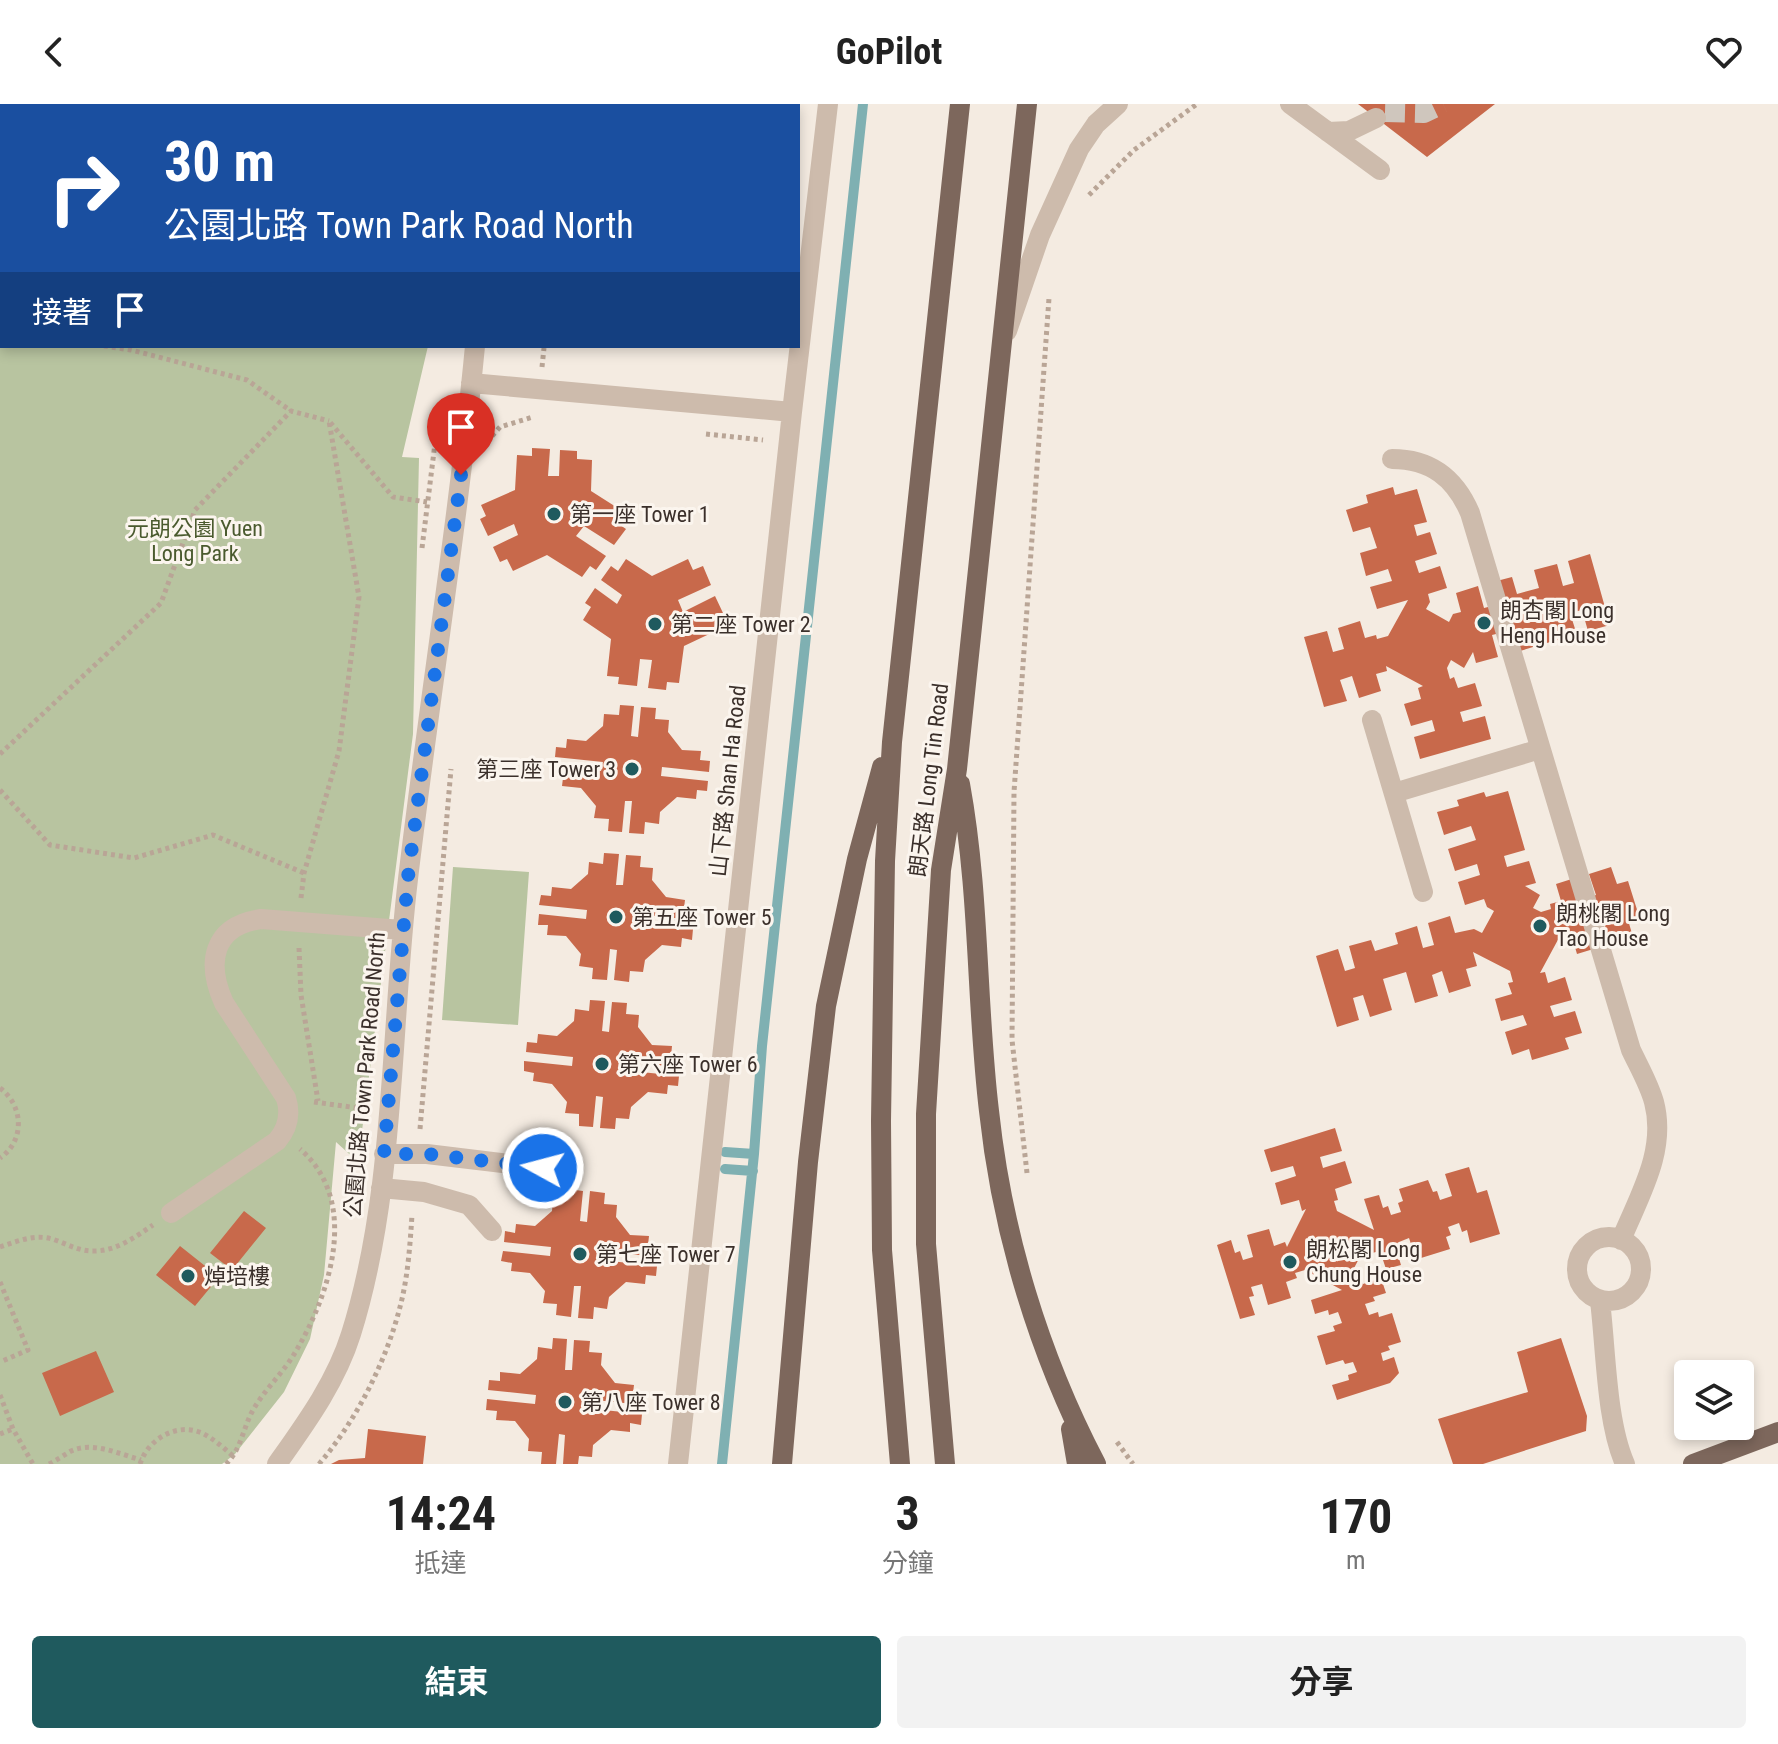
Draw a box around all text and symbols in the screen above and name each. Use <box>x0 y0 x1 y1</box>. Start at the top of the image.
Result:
icon: back <box>32 30 76 74</box>
icon: heart <box>1702 30 1746 74</box>
text: GoPilot <box>836 31 942 73</box>
text: 30 m <box>164 129 275 195</box>
icon: right <box>32 136 136 240</box>
text: 公園北路 Town Park Road North <box>164 205 634 247</box>
icon: arrive <box>108 288 152 332</box>
text: 接著 <box>32 295 92 330</box>
pin <box>427 393 495 475</box>
icon: arrive <box>439 405 483 449</box>
place label: 第一座 Tower 1 <box>570 502 710 527</box>
marker: 第一座 Tower 1 <box>545 505 563 523</box>
park label: 元朗公園 Yuen Long Park <box>127 516 263 566</box>
place label: 朗杏閣 Long Heng House <box>1500 598 1614 648</box>
place label: 第二座 Tower 2 <box>671 612 811 637</box>
marker: 朗杏閣 Long Heng House <box>1475 614 1493 632</box>
marker: 第二座 Tower 2 <box>646 615 664 633</box>
street label: 朗天路 Long Tin Road <box>905 682 953 878</box>
street label: 山下路 Shan Ha Road <box>705 684 751 878</box>
place label: 第三座 Tower 3 <box>476 757 616 782</box>
marker: 第三座 Tower 3 <box>623 760 641 778</box>
place label: 朗桃閣 Long Tao House <box>1556 901 1670 951</box>
place label: 第五座 Tower 5 <box>632 905 772 930</box>
marker: 第五座 Tower 5 <box>607 908 625 926</box>
marker: 朗桃閣 Long Tao House <box>1531 917 1549 935</box>
street label: 公園北路 Town Park Road North <box>340 931 390 1219</box>
place label: 第六座 Tower 6 <box>618 1052 758 1077</box>
marker: 第六座 Tower 6 <box>593 1055 611 1073</box>
position arrow <box>501 1126 585 1210</box>
place label: 朗松閣 Long Chung House <box>1306 1237 1422 1287</box>
place label: 第七座 Tower 7 <box>596 1242 736 1267</box>
marker: 第七座 Tower 7 <box>571 1245 589 1263</box>
marker: 朗松閣 Long Chung House <box>1281 1253 1299 1271</box>
place label: 焯培樓 <box>204 1264 270 1289</box>
marker: 焯培樓 <box>179 1267 197 1285</box>
map controls <box>1674 1360 1754 1440</box>
button: layers <box>1674 1360 1754 1440</box>
place label: 第八座 Tower 8 <box>581 1390 721 1415</box>
marker: 第八座 Tower 8 <box>556 1393 574 1411</box>
text: 14:24 <box>386 1485 496 1542</box>
text: 3 <box>896 1485 920 1542</box>
text: 170 <box>1319 1488 1392 1545</box>
text: m <box>1346 1545 1366 1575</box>
text: 抵達 <box>415 1548 467 1578</box>
text: 分鐘 <box>882 1548 934 1578</box>
button: 結束 <box>32 1636 881 1728</box>
button: 分享 <box>897 1636 1746 1728</box>

